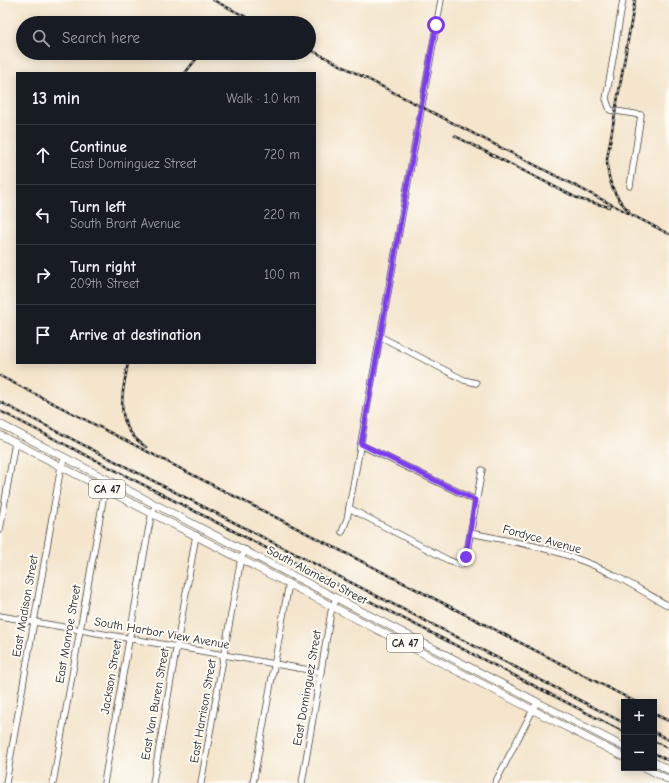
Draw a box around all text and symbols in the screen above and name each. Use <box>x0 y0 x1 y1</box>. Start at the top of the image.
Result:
search box <box>16 16 316 60</box>
route start <box>427 16 445 34</box>
icon: search <box>30 27 52 49</box>
text: Search here <box>62 29 140 47</box>
text: 13 min <box>32 89 80 108</box>
text: Walk · 1.0 km <box>226 91 300 106</box>
text: Continue <box>70 138 127 156</box>
icon: ahead <box>32 144 54 166</box>
text: 720 m <box>264 147 300 162</box>
text: East Dominguez Street <box>70 156 197 171</box>
text: Turn left <box>70 198 126 216</box>
icon: left <box>32 204 54 226</box>
text: 220 m <box>263 207 300 222</box>
text: South Brant Avenue <box>70 216 180 231</box>
text: Turn right <box>70 258 136 276</box>
icon: right <box>32 264 54 286</box>
text: 100 m <box>264 267 300 282</box>
text: 209th Street <box>70 276 139 291</box>
icon: arrive <box>32 324 54 346</box>
text: Arrive at destination <box>70 326 201 344</box>
road number: CA 47 <box>89 480 125 498</box>
street label: Fordyce Avenue <box>501 522 583 556</box>
street label: South Alameda Street <box>265 543 370 608</box>
route end <box>457 548 475 566</box>
street label: East Madison Street <box>9 553 41 658</box>
street label: East Monroe Street <box>52 583 84 684</box>
street label: South Harbor View Avenue <box>93 614 231 652</box>
street label: East Dominguez Street <box>290 629 324 747</box>
road number: CA 47 <box>387 634 423 652</box>
street label: Jackson Street <box>98 638 125 715</box>
street label: East Van Buren Street <box>138 646 172 761</box>
street label: East Harrison Street <box>187 658 219 764</box>
map controls <box>621 699 657 771</box>
button: + <box>621 699 657 735</box>
button: − <box>621 735 657 771</box>

